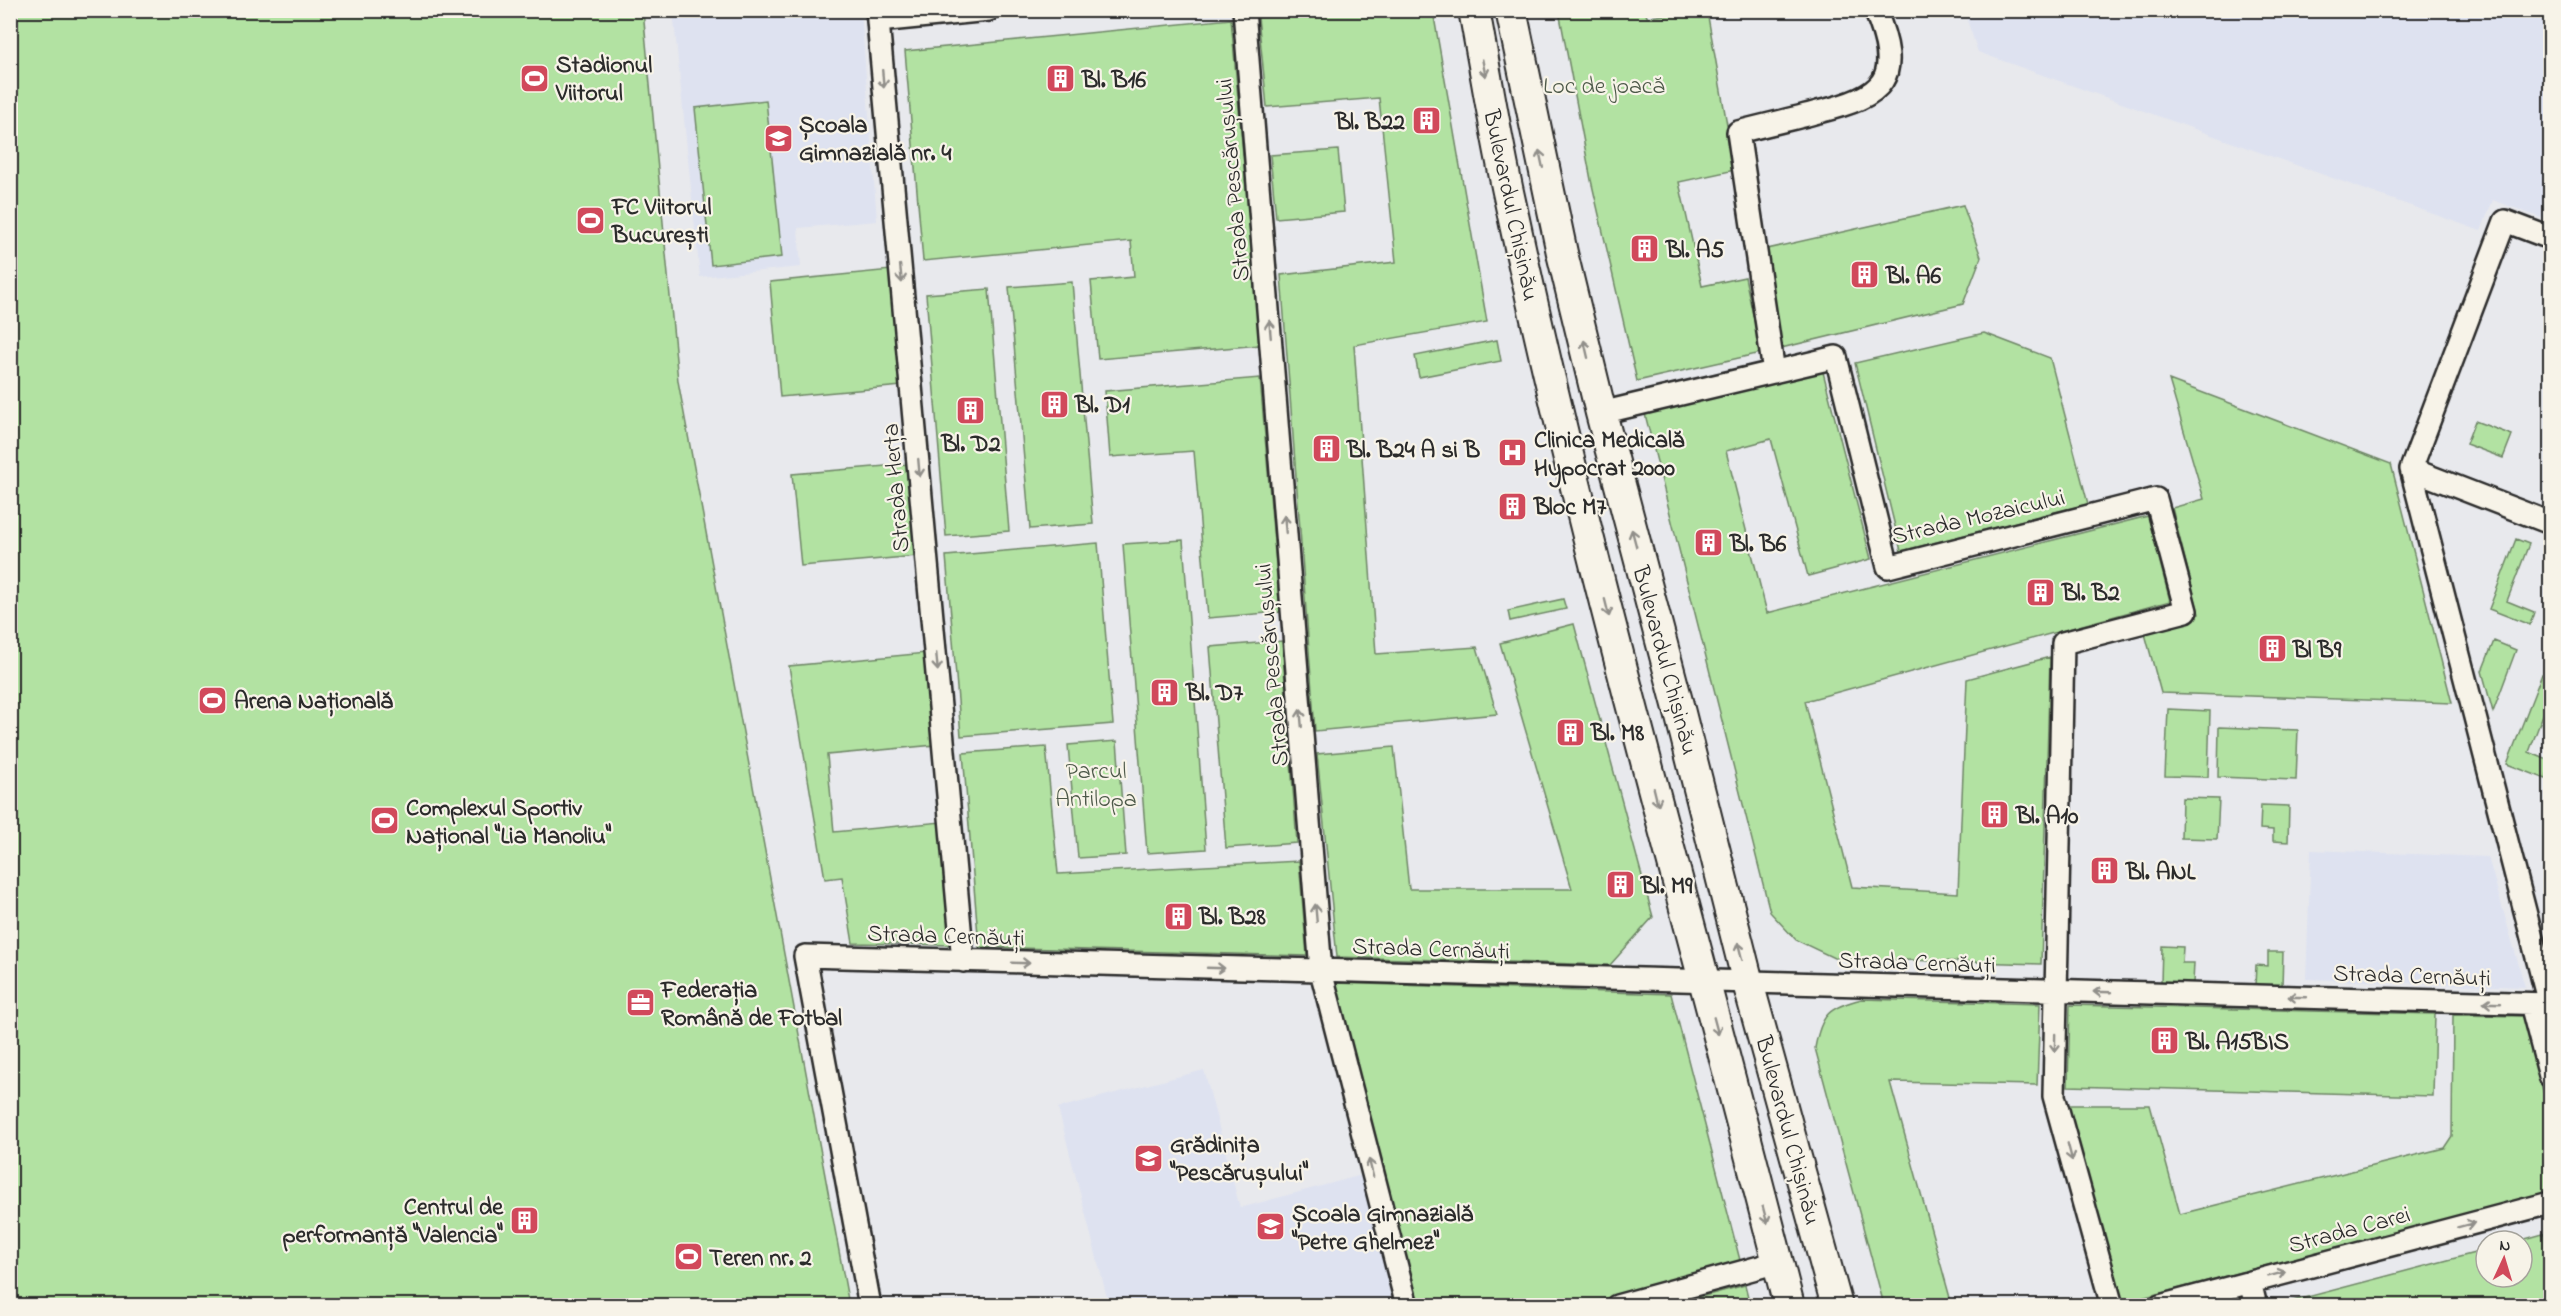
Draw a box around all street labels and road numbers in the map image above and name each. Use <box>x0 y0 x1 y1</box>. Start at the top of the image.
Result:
street label: Strada Pescărușului <box>1208 77 1261 283</box>
street label: Bulevardul Chișinău <box>1472 106 1547 304</box>
street label: Strada Herța <box>874 422 921 554</box>
street label: Strada Mozaicului <box>1888 481 2069 555</box>
street label: Bulevardul Chișinău <box>1621 561 1706 759</box>
street label: Strada Pescărușului <box>1247 562 1300 768</box>
street label: Strada Cernăuți <box>866 917 1025 958</box>
street label: Strada Cernăuți <box>1351 930 1510 971</box>
street label: Strada Cernăuți <box>1837 944 1996 985</box>
street label: Strada Cernăuți <box>2332 957 2491 998</box>
street label: Bulevardul Chișinău <box>1744 1031 1829 1229</box>
street label: Strada Carei <box>2285 1198 2415 1264</box>

